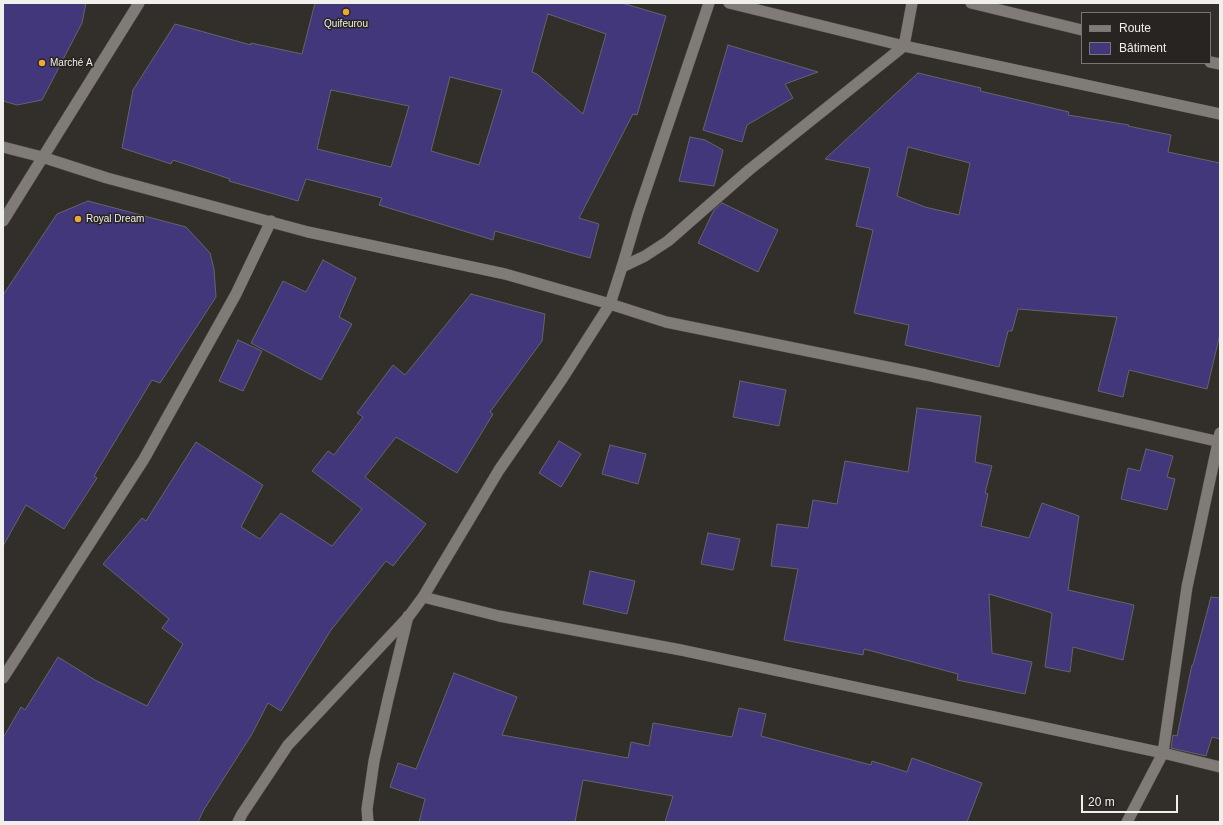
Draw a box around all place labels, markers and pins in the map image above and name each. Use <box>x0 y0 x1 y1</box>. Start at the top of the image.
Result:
marker: Quifeurou <box>341 7 351 17</box>
place label: Quifeurou <box>324 18 368 30</box>
place label: Marché A <box>50 57 93 69</box>
marker: Marché A <box>37 58 47 68</box>
place label: Royal Dream <box>86 213 144 225</box>
marker: Royal Dream <box>73 214 83 224</box>

